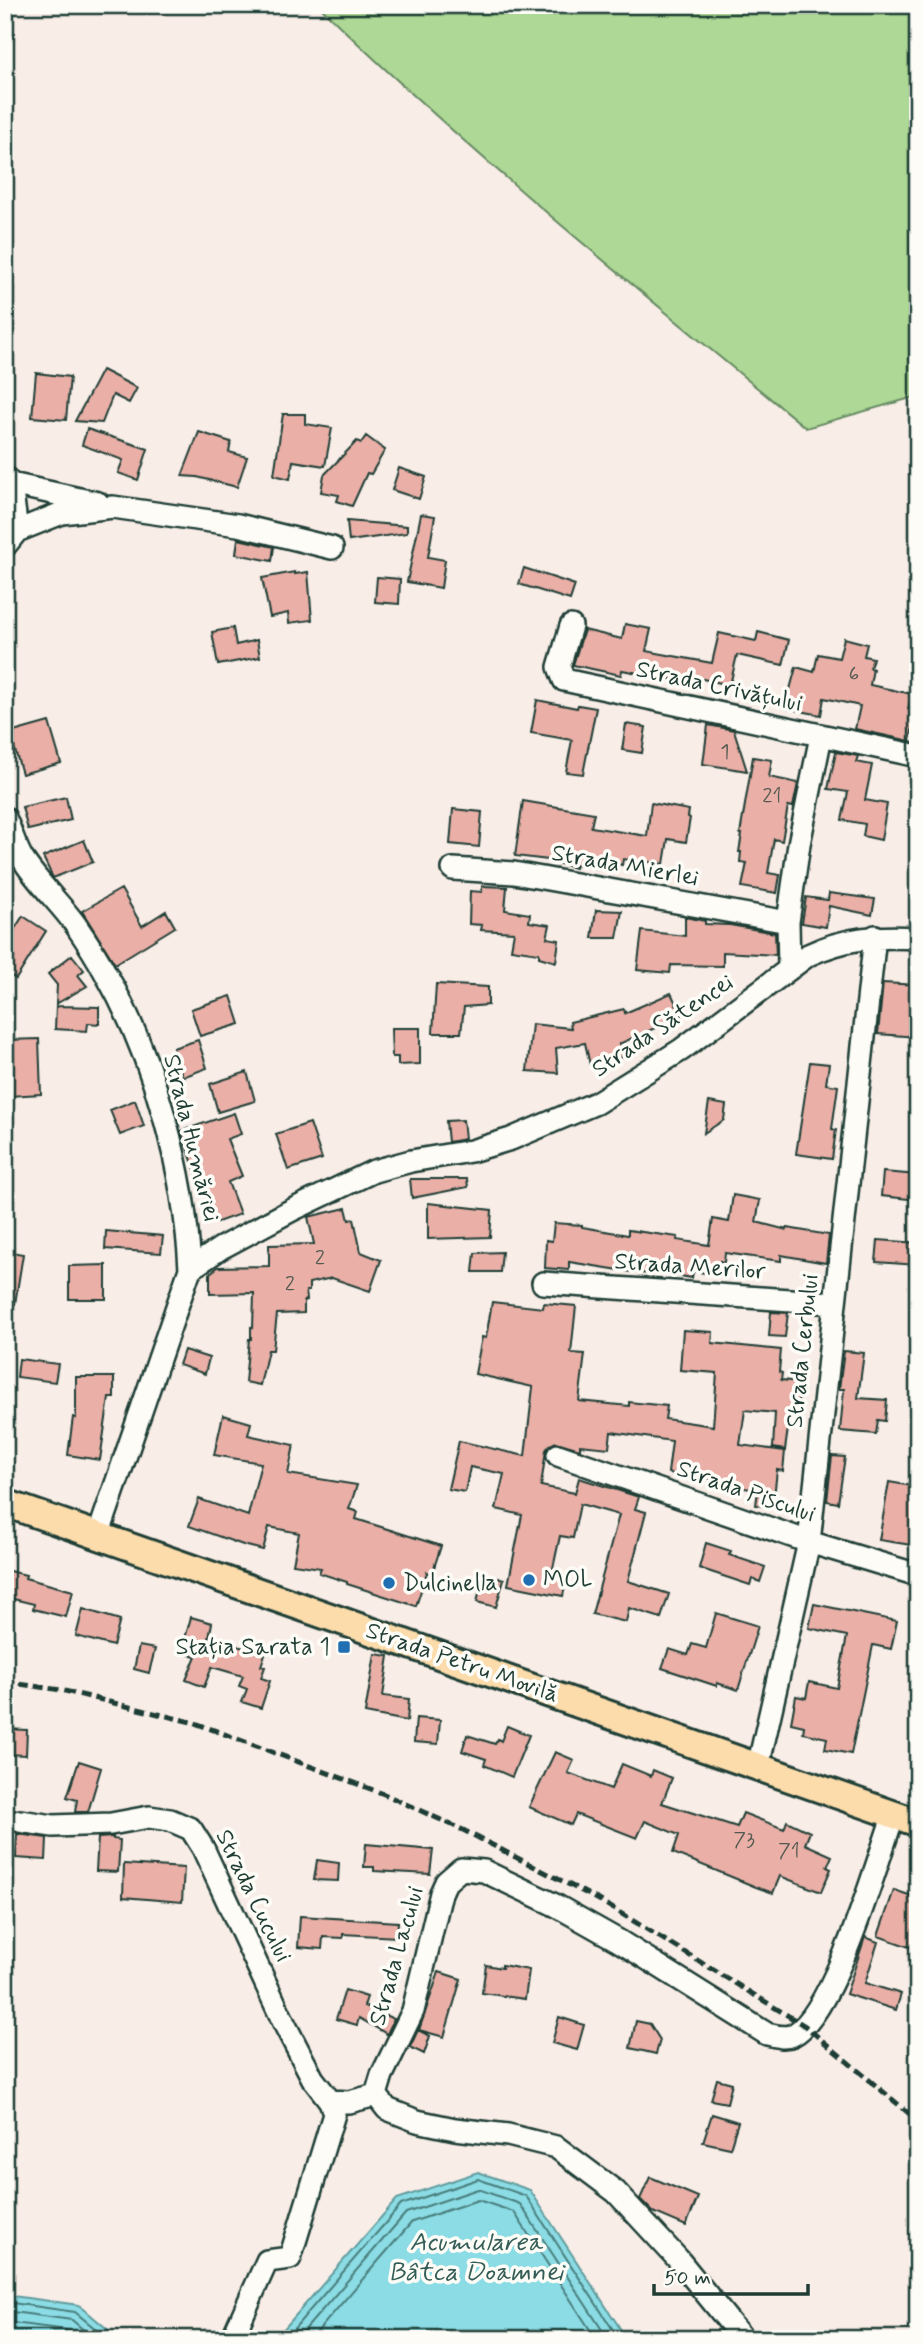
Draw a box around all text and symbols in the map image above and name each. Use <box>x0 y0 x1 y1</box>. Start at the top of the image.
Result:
street label: Strada Crivățului <box>633 654 805 720</box>
house number: 6 <box>849 660 859 688</box>
house number: 1 <box>720 738 730 766</box>
house number: 21 <box>762 782 782 810</box>
street label: Strada Mierlei <box>549 838 701 894</box>
street label: Strada Sătencei <box>586 967 740 1085</box>
street label: Strada Humăriei <box>155 1051 227 1225</box>
house number: 2 <box>315 1244 325 1272</box>
street label: Strada Merilor <box>613 1246 767 1288</box>
house number: 2 <box>285 1270 295 1298</box>
street label: Strada Cerbului <box>780 1272 826 1430</box>
street label: Strada Piscului <box>672 1454 820 1530</box>
place label: MOL <box>543 1565 593 1596</box>
place label: Dulcinella <box>403 1568 498 1599</box>
marker: MOL <box>521 1572 537 1588</box>
marker: Dulcinella <box>381 1575 397 1591</box>
street label: Strada Petru Movilă <box>361 1615 563 1711</box>
place label: Stația Sarata 1 <box>175 1632 330 1663</box>
marker: Stația Sarata 1 <box>336 1639 352 1655</box>
street label: Strada Cucului <box>208 1825 298 1967</box>
house number: 73 <box>733 1826 755 1854</box>
house number: 71 <box>778 1837 800 1865</box>
street label: Strada Lacului <box>362 1883 432 2029</box>
water label: Acumularea Bâtca Doamnei <box>389 2226 566 2290</box>
scale bar <box>654 2253 808 2297</box>
text: 50 m <box>664 2264 711 2292</box>

